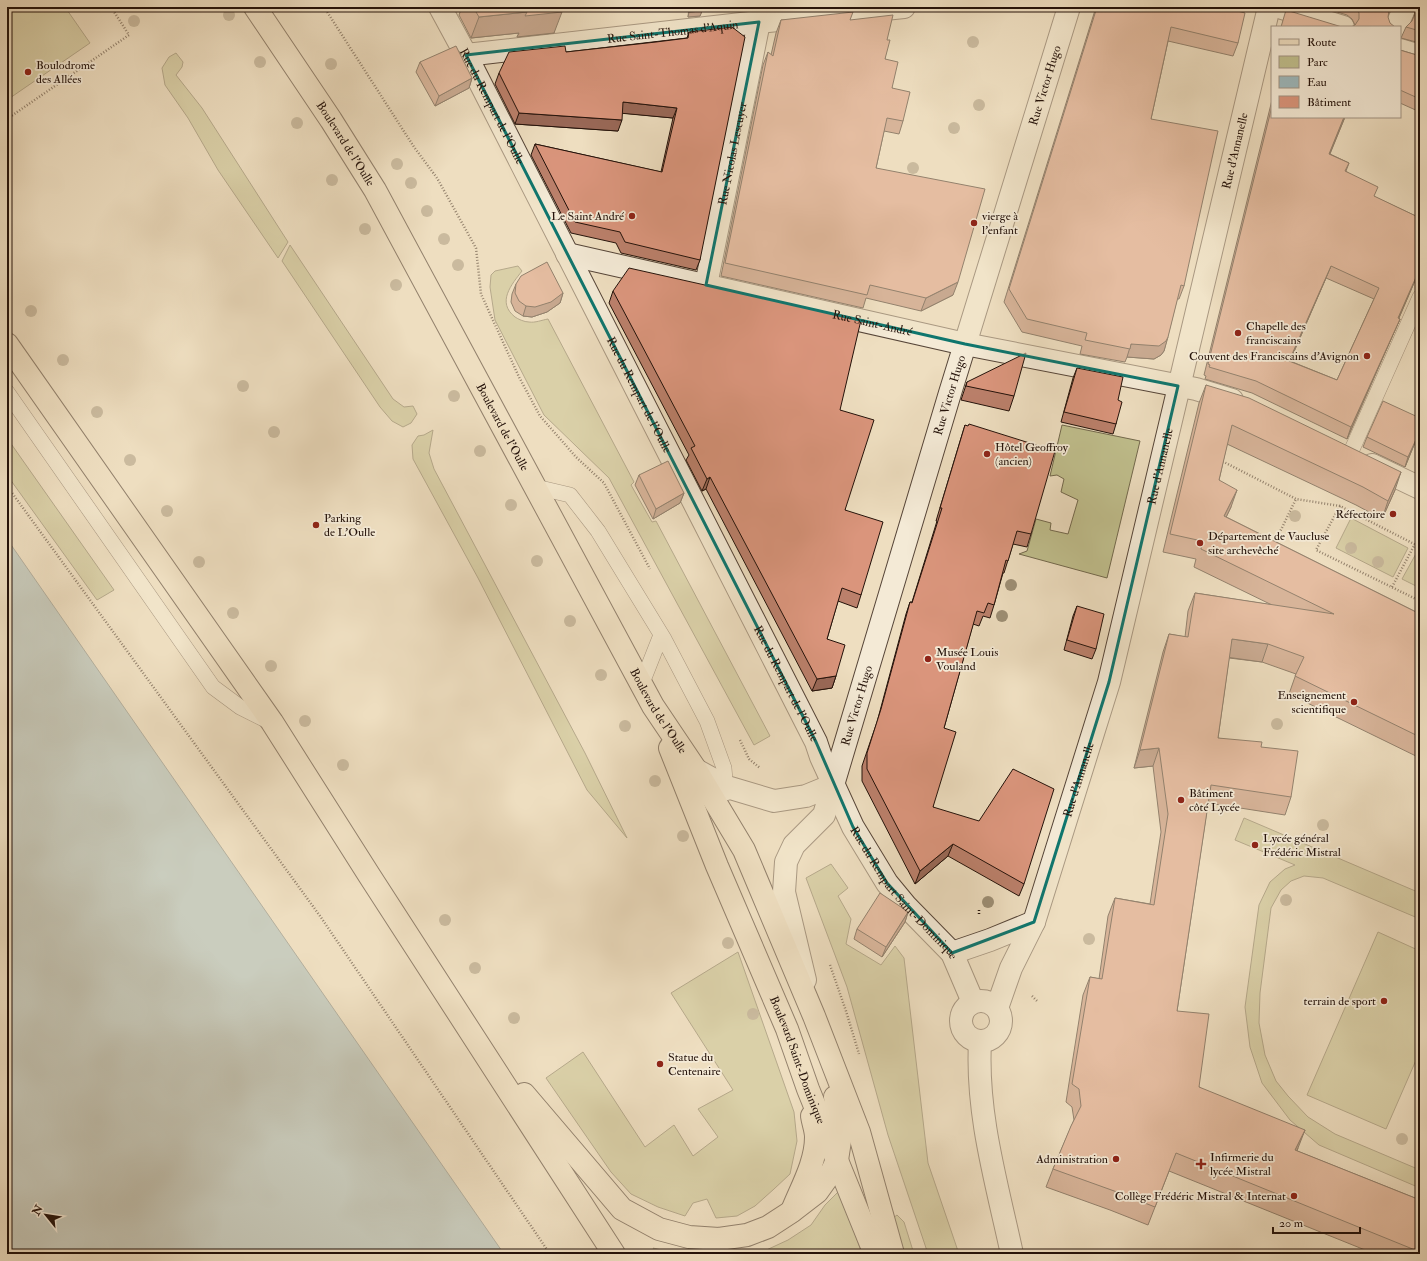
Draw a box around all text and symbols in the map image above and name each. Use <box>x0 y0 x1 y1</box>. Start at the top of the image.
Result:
street label: Rue Saint-Thomas d'Aquin <box>606 17 739 47</box>
legend <box>1271 26 1401 118</box>
text: Route <box>1307 35 1336 50</box>
street label: Rue Victor Hugo <box>1026 44 1065 127</box>
street label: Rue du Rempart de l'Oulle <box>456 46 527 167</box>
text: Parc <box>1307 55 1328 70</box>
place label: Boulodrome des Allées <box>36 58 95 87</box>
marker: Boulodrome des Allées <box>23 67 33 77</box>
text: Eau <box>1307 75 1327 90</box>
text: Bâtiment <box>1307 95 1351 110</box>
street label: Boulevard de l'Oulle <box>313 99 378 189</box>
street label: Rue Nicolas Lescuyer <box>715 100 751 207</box>
street label: Rue d'Annanelle <box>1219 111 1252 191</box>
place label: Le Saint André <box>551 209 625 224</box>
place label: vierge à l'enfant <box>981 209 1019 238</box>
marker: Le Saint André <box>627 211 637 221</box>
marker: vierge à l'enfant <box>969 218 979 228</box>
street label: Rue Saint-André <box>831 307 914 340</box>
place label: Chapelle des franciscains <box>1246 319 1306 348</box>
marker: Chapelle des franciscains <box>1233 328 1243 338</box>
street label: Rue du Rempart de l'Oulle <box>603 334 675 456</box>
place label: Couvent des Franciscains d'Avignon <box>1189 349 1359 364</box>
marker: Couvent des Franciscains d'Avignon <box>1362 351 1372 361</box>
street label: Rue Victor Hugo <box>931 353 969 437</box>
street label: Boulevard de l'Oulle <box>472 381 532 474</box>
street label: Rue d'Annanelle <box>1144 427 1177 506</box>
place label: Hôtel Geoffroy (ancien) <box>995 440 1069 469</box>
marker: Hôtel Geoffroy (ancien) <box>982 449 992 459</box>
place label: Réfectoire <box>1336 507 1385 522</box>
marker: Réfectoire <box>1388 509 1398 519</box>
place label: Parking de L'Oulle <box>324 511 375 540</box>
marker: Parking de L'Oulle <box>311 520 321 530</box>
place label: Département de Vaucluse site archevêché <box>1208 529 1329 558</box>
marker: Département de Vaucluse site archevêché <box>1195 538 1205 548</box>
street label: Rue du Rempart de l'Oulle <box>750 623 822 744</box>
place label: Musée Louis Vouland <box>936 645 998 674</box>
marker: Musée Louis Vouland <box>923 654 933 664</box>
street label: Rue Victor Hugo <box>838 664 876 748</box>
street label: Boulevard de l'Oulle <box>626 666 690 757</box>
place label: Enseignement scientifique <box>1277 688 1346 717</box>
marker: Enseignement scientifique <box>1349 697 1359 707</box>
street label: Rue d'Annanelle <box>1060 740 1098 819</box>
place label: Bâtiment côté Lycée <box>1189 786 1240 815</box>
marker: Bâtiment côté Lycée <box>1176 795 1186 805</box>
street label: Rue du Rempart Saint-Dominique <box>846 824 961 961</box>
place label: Lycée général Frédéric Mistral <box>1263 831 1341 860</box>
marker: Lycée général Frédéric Mistral <box>1250 840 1260 850</box>
street label: Boulevard Saint-Dominique <box>766 994 828 1126</box>
place label: terrain de sport <box>1304 994 1376 1009</box>
marker: terrain de sport <box>1379 996 1389 1006</box>
place label: Statue du Centenaire <box>668 1050 721 1079</box>
marker: Statue du Centenaire <box>655 1059 665 1069</box>
place label: Infirmerie du lycée Mistral <box>1210 1150 1274 1179</box>
place label: Administration <box>1035 1152 1108 1167</box>
marker: Administration <box>1111 1154 1121 1164</box>
marker: Infirmerie du lycée Mistral <box>1195 1158 1207 1170</box>
place label: Collège Frédéric Mistral & Internat <box>1115 1189 1286 1204</box>
marker: Collège Frédéric Mistral & Internat <box>1289 1191 1299 1201</box>
north arrow <box>26 1195 66 1235</box>
text: N <box>29 1202 46 1219</box>
scale bar <box>1273 1209 1360 1235</box>
text: 20 m <box>1279 1216 1304 1231</box>

